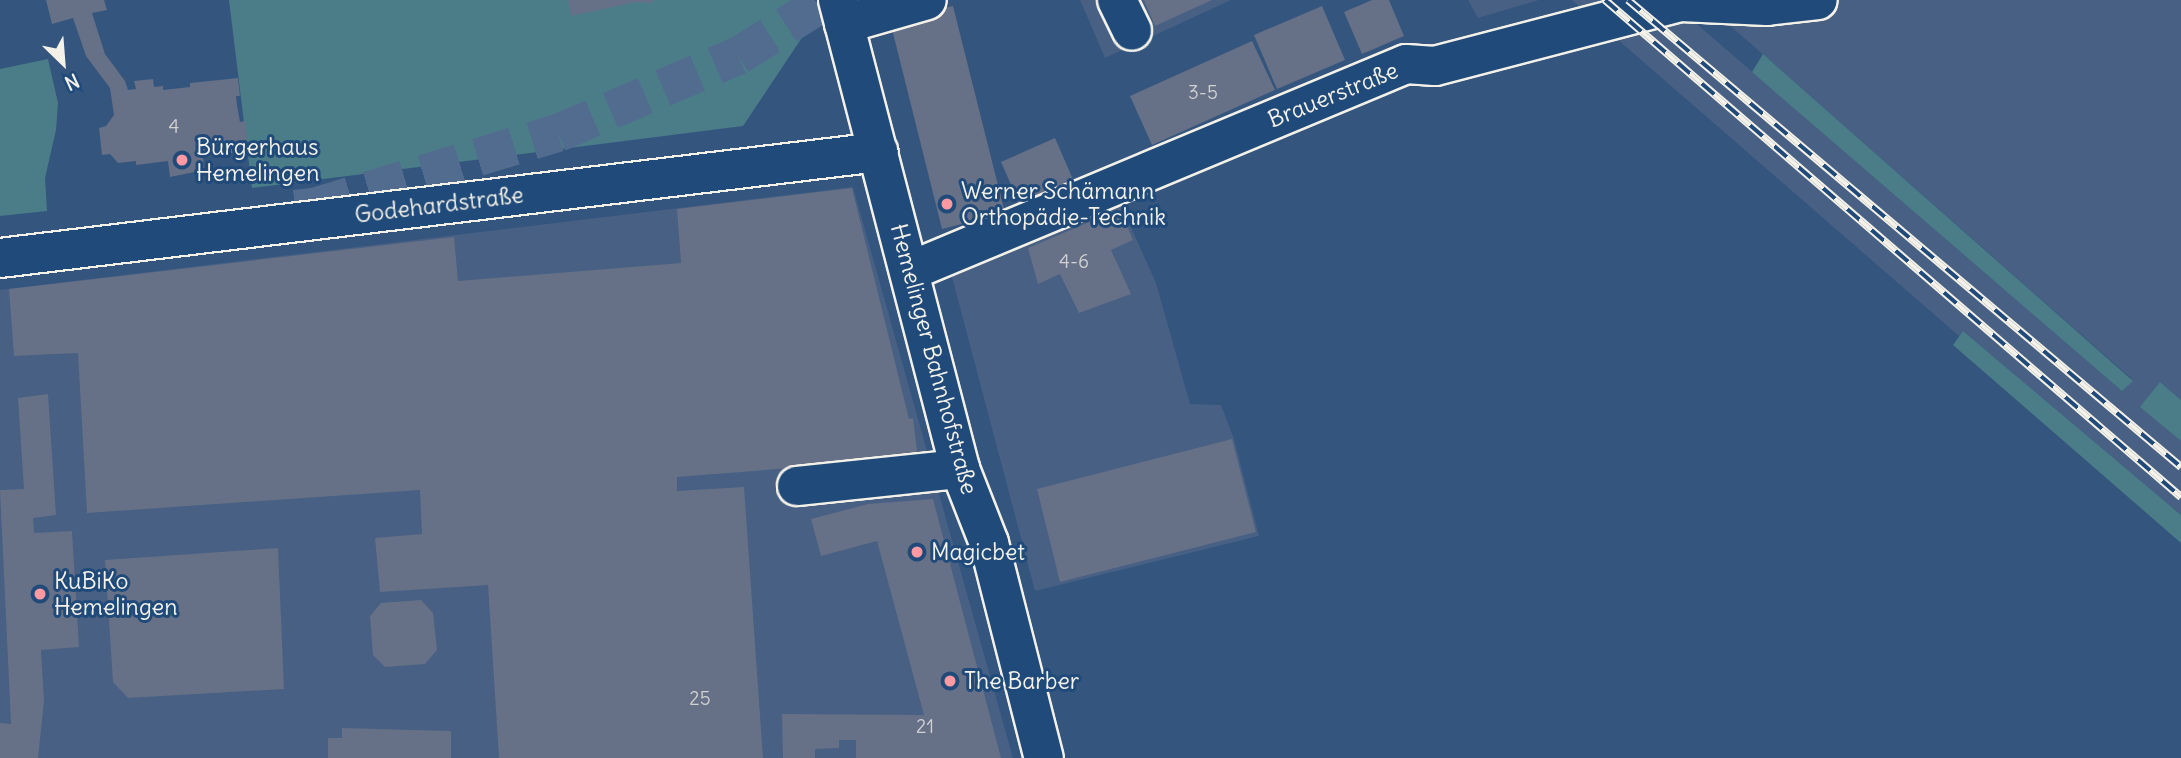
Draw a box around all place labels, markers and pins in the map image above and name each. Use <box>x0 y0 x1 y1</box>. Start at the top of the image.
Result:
place label: Bürgerhaus Hemelingen <box>196 133 319 187</box>
marker: Bürgerhaus Hemelingen <box>174 152 190 168</box>
place label: Werner Schämann Orthopädie-Technik <box>961 177 1166 231</box>
marker: Werner Schämann Orthopädie-Technik <box>939 196 955 212</box>
place label: Magicbet <box>931 538 1025 566</box>
marker: Magicbet <box>909 544 925 560</box>
place label: KuBiKo Hemelingen <box>54 567 177 621</box>
marker: KuBiKo Hemelingen <box>32 586 48 602</box>
place label: The Barber <box>964 667 1079 695</box>
marker: The Barber <box>942 673 958 689</box>

